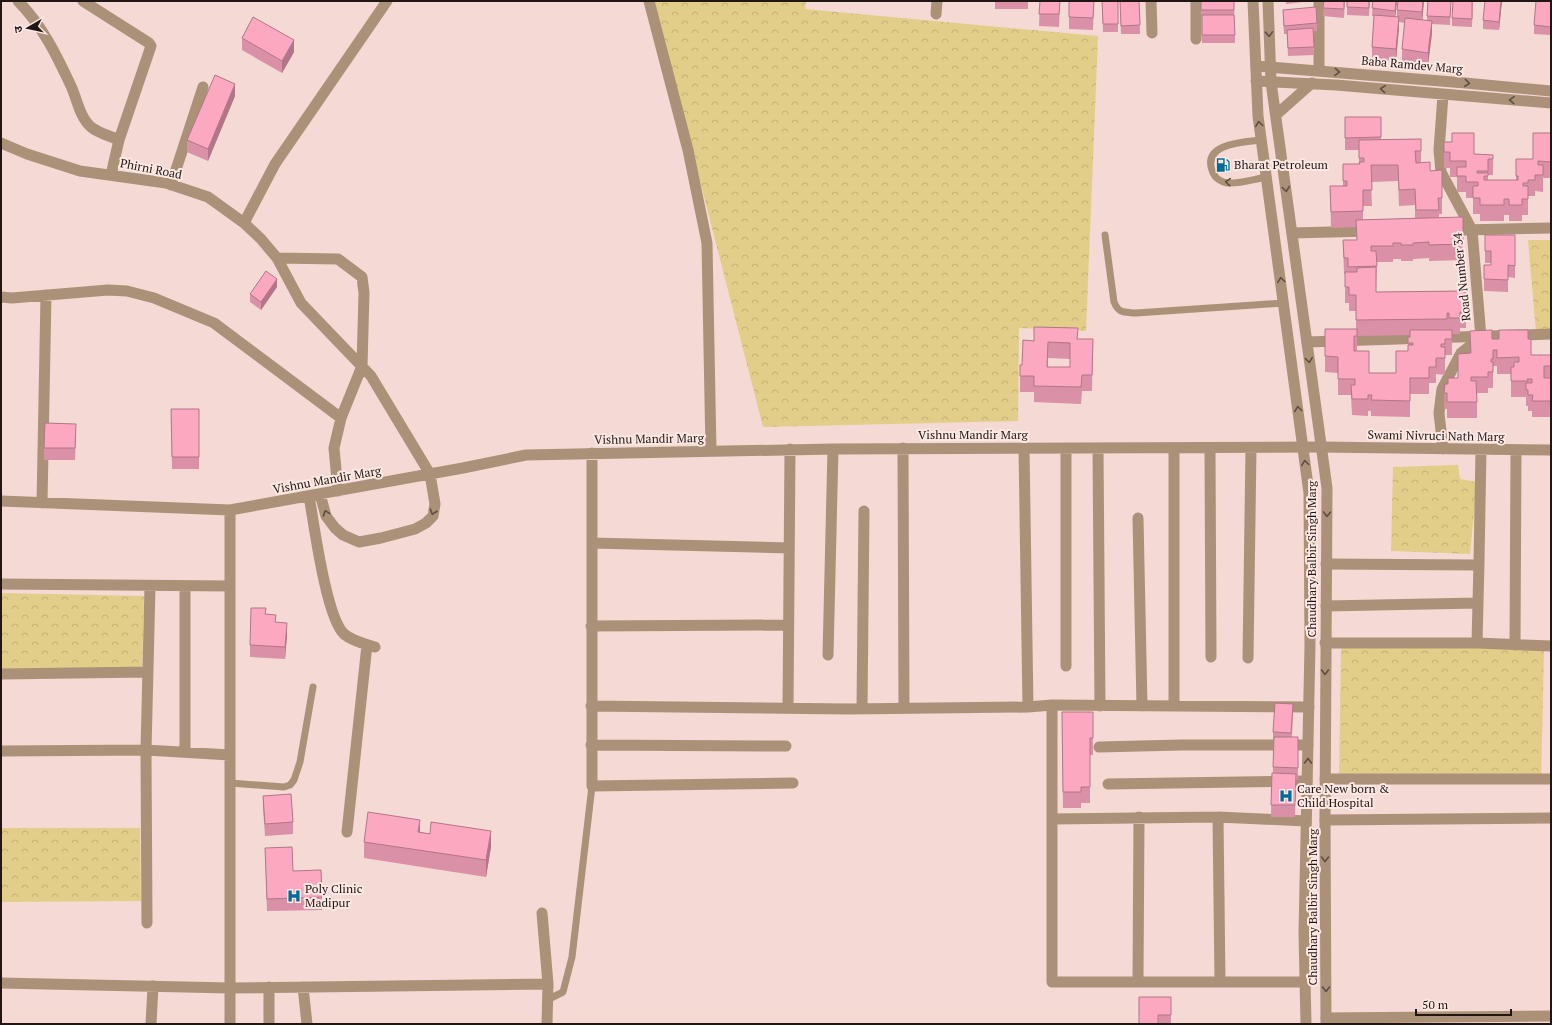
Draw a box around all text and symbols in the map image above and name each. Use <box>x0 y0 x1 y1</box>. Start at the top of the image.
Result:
north arrow <box>8 8 48 48</box>
text: उ <box>11 25 26 34</box>
one-way arrow <box>1265 31 1273 37</box>
street label: Baba Ramdev Marg <box>1361 53 1464 76</box>
one-way arrow <box>1334 67 1341 76</box>
one-way arrow <box>1464 78 1470 87</box>
one-way arrow <box>1380 85 1386 94</box>
one-way arrow <box>1509 96 1515 105</box>
one-way arrow <box>1255 121 1264 127</box>
street label: Phirni Road <box>119 155 184 182</box>
fuel station icon: Bharat Petroleum <box>1215 157 1231 173</box>
place label: Bharat Petroleum <box>1234 157 1329 172</box>
one-way arrow <box>1225 177 1231 186</box>
one-way arrow <box>1281 186 1290 192</box>
street label: Road Number 34 <box>1449 232 1474 322</box>
one-way arrow <box>1277 277 1286 283</box>
one-way arrow <box>1304 356 1313 363</box>
one-way arrow <box>1294 406 1303 412</box>
street label: Vishnu Mandir Marg <box>918 427 1029 442</box>
street label: Swami Nivruci Nath Marg <box>1367 427 1505 444</box>
street label: Vishnu Mandir Marg <box>594 430 705 447</box>
one-way arrow <box>1301 460 1310 466</box>
street label: Vishnu Mandir Marg <box>272 462 383 496</box>
street label: Chaudhary Balbir Singh Marg <box>1304 480 1319 637</box>
one-way arrow <box>429 508 437 515</box>
one-way arrow <box>322 509 330 516</box>
one-way arrow <box>1323 511 1331 517</box>
one-way arrow <box>1321 669 1329 675</box>
one-way arrow <box>1303 758 1312 764</box>
place label: Care New born & Child Hospital <box>1297 781 1390 810</box>
hospital icon: Care New born & Child Hospital <box>1278 788 1294 804</box>
street label: Chaudhary Balbir Singh Marg <box>1305 828 1320 985</box>
one-way arrow <box>1321 856 1329 862</box>
place label: Poly Clinic Madipur <box>305 881 363 910</box>
hospital icon: Poly Clinic Madipur <box>286 888 302 904</box>
one-way arrow <box>1322 986 1330 992</box>
scale bar <box>1416 991 1511 1017</box>
text: 50 m <box>1422 997 1449 1012</box>

